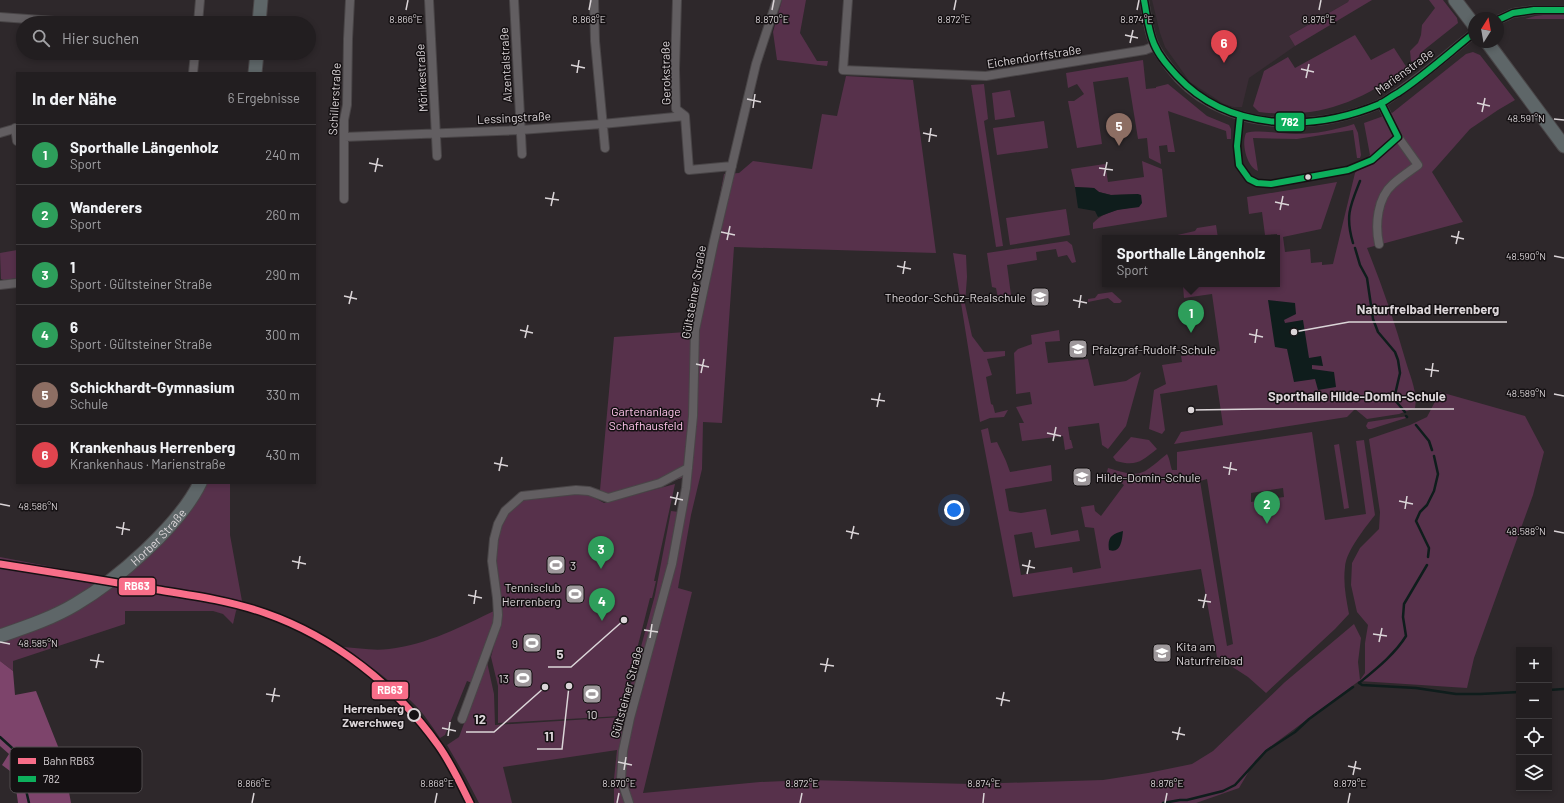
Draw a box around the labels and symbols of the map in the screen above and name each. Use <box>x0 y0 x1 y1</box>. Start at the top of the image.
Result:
north arrow <box>1468 12 1504 48</box>
text: 8.866°E <box>389 13 423 25</box>
text: 8.868°E <box>572 13 606 25</box>
text: 8.870°E <box>755 13 789 25</box>
text: 8.872°E <box>937 13 971 25</box>
text: 8.874°E <box>1120 13 1154 25</box>
text: 8.876°E <box>1303 13 1335 25</box>
street label: Alzentalstraße <box>496 27 514 103</box>
pin: 6 <box>1211 30 1237 63</box>
street label: Gerokstraße <box>657 41 673 105</box>
street label: Eichendorffstraße <box>986 42 1082 70</box>
street label: Mörikestraße <box>412 44 430 112</box>
street label: Marienstraße <box>1372 45 1436 97</box>
street label: Schillerstraße <box>325 62 343 136</box>
street label: Lessingstraße <box>477 108 551 126</box>
line badge: 782 <box>1275 112 1305 132</box>
text: 48.591°N <box>1507 112 1545 124</box>
pin: 5 <box>1106 113 1132 146</box>
text: 782 <box>1281 115 1299 128</box>
unlabelled marker <box>1303 172 1313 182</box>
street label: Gültsteiner Straße <box>678 244 708 340</box>
text: 48.590°N <box>1506 250 1546 262</box>
school or university icon: Theodor-Schüz-Realschule <box>1029 286 1051 308</box>
place label: Theodor-Schüz-Realschule <box>885 290 1026 304</box>
callout: Naturfreibad Herrenberg <box>1349 297 1507 322</box>
pin: 1 <box>1178 300 1204 333</box>
text: Naturfreibad Herrenberg <box>1357 301 1499 317</box>
school or university icon: Pfalzgraf-Rudolf-Schule <box>1067 338 1089 360</box>
place label: Pfalzgraf-Rudolf-Schule <box>1092 342 1216 356</box>
callout: Sporthalle Hilde-Domin-Schule <box>1260 384 1454 409</box>
text: 48.589°N <box>1506 387 1546 399</box>
text: Sporthalle Hilde-Domin-Schule <box>1268 388 1446 404</box>
park label: Gartenanlage Schafhausfeld <box>609 404 683 432</box>
school or university icon: Hilde-Domin-Schule <box>1071 466 1093 488</box>
place label: Hilde-Domin-Schule <box>1096 470 1201 484</box>
pin: 2 <box>1254 491 1280 524</box>
text: 48.586°N <box>18 500 58 512</box>
your location <box>944 500 964 520</box>
street label: Horber Straße <box>127 505 189 568</box>
text: 48.588°N <box>1506 525 1546 537</box>
pin: 3 <box>588 536 614 569</box>
sports icon: 3 <box>545 554 567 576</box>
place label: 3 <box>570 558 576 572</box>
line badge: RB63 <box>118 577 156 596</box>
text: RB63 <box>124 579 150 592</box>
place label: Tennisclub Herrenberg <box>502 580 561 608</box>
sports icon: Tennisclub Herrenberg <box>564 583 586 605</box>
pin: 4 <box>589 588 615 621</box>
sports icon: 9 <box>521 632 543 654</box>
place label: 9 <box>512 636 518 650</box>
text: 48.585°N <box>18 637 58 649</box>
place label: Kita am Naturfreibad <box>1176 639 1243 667</box>
callout: 5 <box>548 642 571 667</box>
school or university icon: Kita am Naturfreibad <box>1151 642 1173 664</box>
street label: Gültsteiner Straße <box>607 644 645 740</box>
text: 5 <box>556 646 564 662</box>
sports icon: 13 <box>512 667 534 689</box>
place label: 13 <box>499 671 509 685</box>
line badge: RB63 <box>371 681 409 700</box>
text: RB63 <box>377 683 403 696</box>
sports icon: 10 <box>581 683 603 705</box>
place label: Herrenberg Zwerchweg <box>342 701 404 729</box>
callout: 12 <box>466 707 494 732</box>
place label: 10 <box>587 707 597 721</box>
marker: Herrenberg Zwerchweg <box>407 708 421 722</box>
text: 12 <box>474 711 486 727</box>
callout: 11 <box>537 724 562 749</box>
text: 11 <box>544 728 554 744</box>
legend <box>10 747 142 793</box>
text: Bahn RB63 <box>43 754 94 767</box>
text: 782 <box>43 772 60 785</box>
text: 8.866°E <box>237 777 271 789</box>
text: 8.868°E <box>420 777 454 789</box>
text: 8.870°E <box>602 777 636 789</box>
text: 8.872°E <box>785 777 819 789</box>
text: 8.874°E <box>967 777 1001 789</box>
text: 8.876°E <box>1151 777 1183 789</box>
text: 8.878°E <box>1334 777 1367 789</box>

